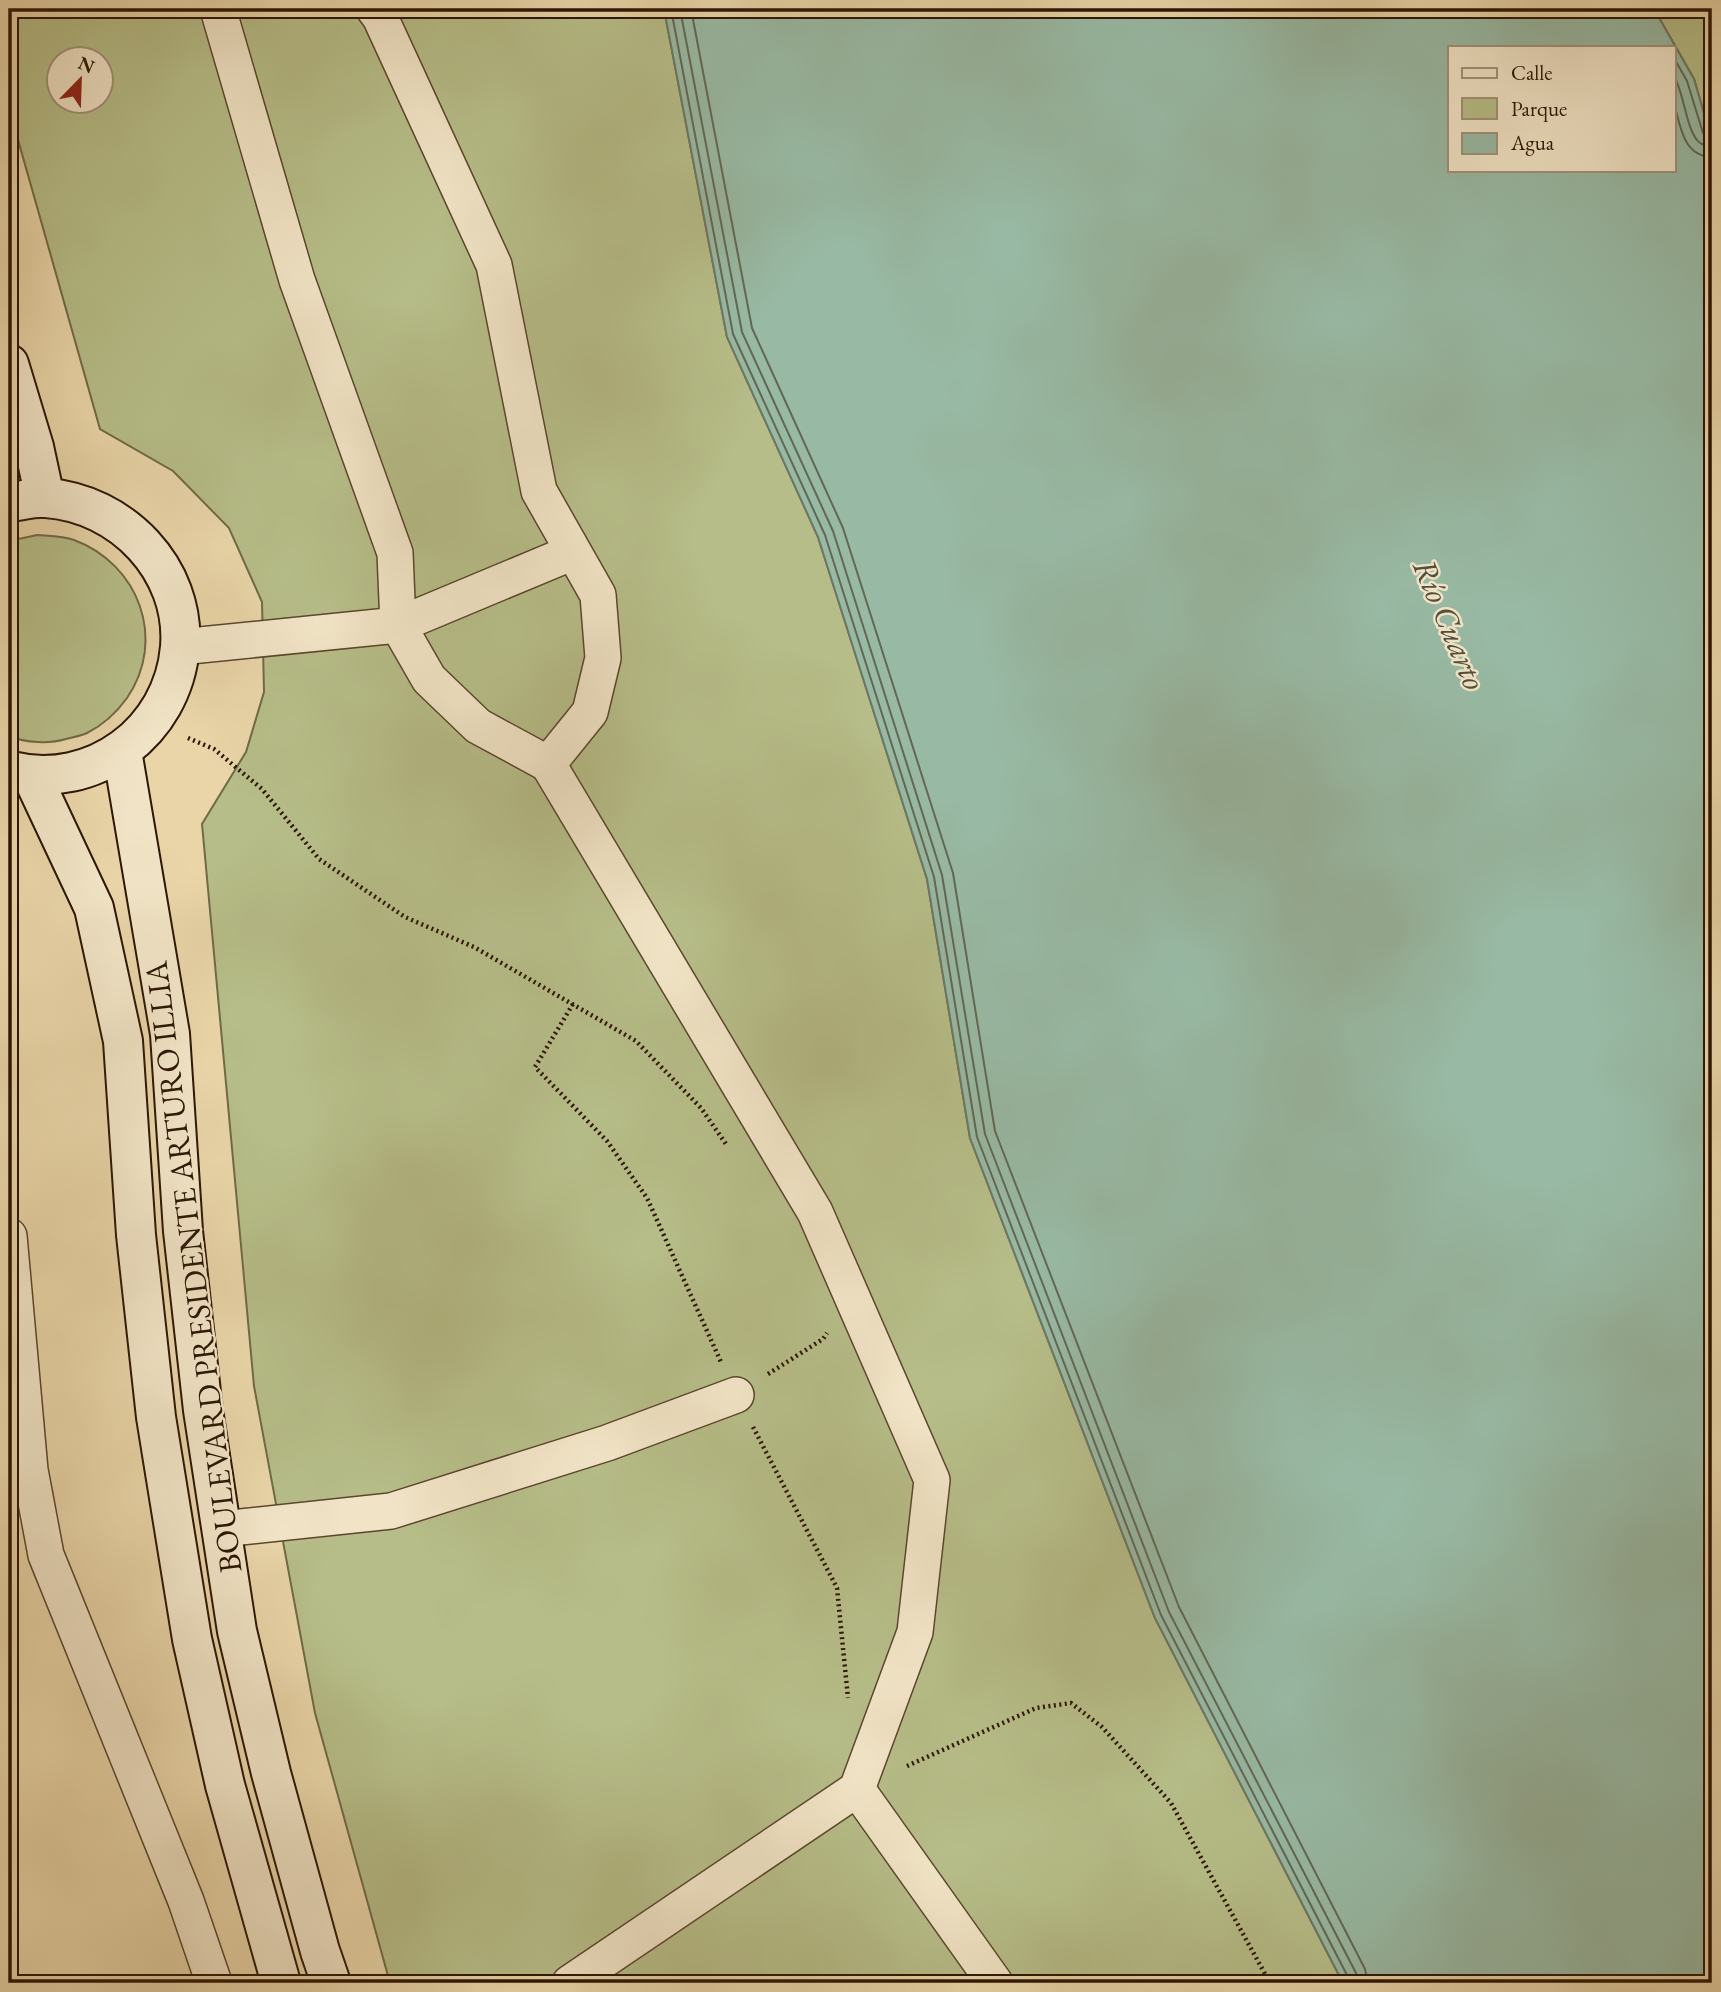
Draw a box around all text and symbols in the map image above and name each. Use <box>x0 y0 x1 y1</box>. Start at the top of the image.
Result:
north arrow <box>46 46 116 116</box>
legend <box>1448 46 1676 172</box>
text: N <box>74 50 99 80</box>
text: Calle <box>1511 59 1553 86</box>
text: Parque <box>1511 95 1567 122</box>
text: Agua <box>1510 129 1555 156</box>
water label: Río Cuarto <box>1403 552 1497 696</box>
street label: BOULEVARD PRESIDENTE ARTURO ILLIA <box>135 958 251 1575</box>

